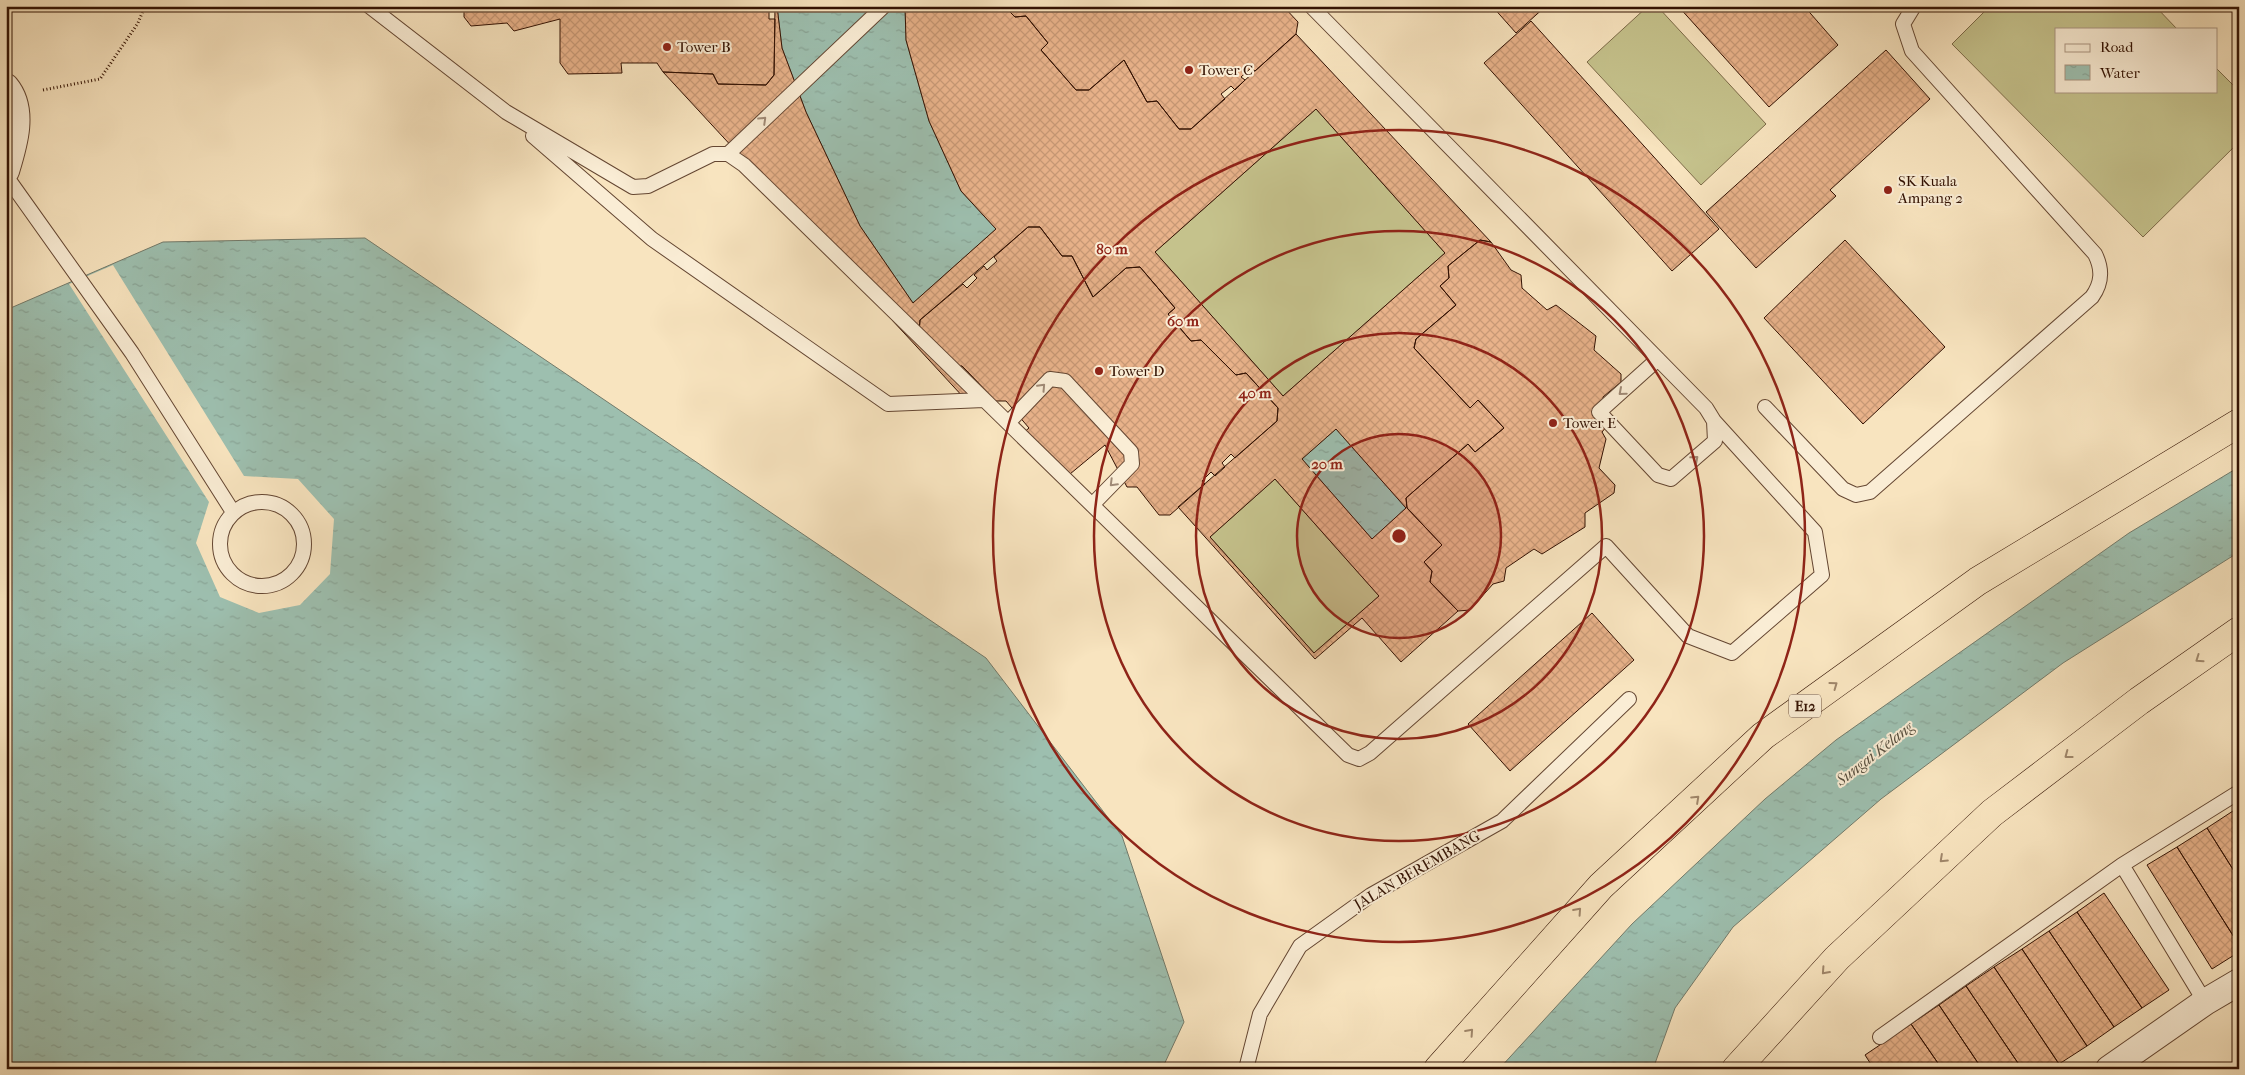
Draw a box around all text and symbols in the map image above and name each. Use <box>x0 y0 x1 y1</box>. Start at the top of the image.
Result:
legend <box>2055 28 2218 92</box>
place label: Tower B <box>677 38 731 56</box>
text: Road <box>2100 38 2134 56</box>
marker: Tower B <box>661 41 673 53</box>
place label: Tower C <box>1199 61 1253 79</box>
marker: Tower C <box>1183 64 1195 76</box>
text: Water <box>2099 64 2140 82</box>
one-way arrow <box>758 117 767 126</box>
place label: SK Kuala Ampang 2 <box>1897 172 1963 207</box>
marker: SK Kuala Ampang 2 <box>1882 184 1894 196</box>
text: 80 m <box>1096 240 1128 258</box>
text: 60 m <box>1167 312 1200 330</box>
place label: Tower D <box>1109 362 1164 380</box>
marker: Tower D <box>1093 365 1105 377</box>
one-way arrow <box>1036 384 1045 393</box>
text: 40 m <box>1238 384 1272 402</box>
one-way arrow <box>1618 386 1627 395</box>
place label: Tower E <box>1563 414 1616 432</box>
marker: Tower E <box>1547 417 1559 429</box>
text: 20 m <box>1311 455 1343 473</box>
one-way arrow <box>1689 456 1698 465</box>
one-way arrow <box>1110 477 1119 486</box>
centre of rings <box>1390 527 1408 545</box>
one-way arrow <box>2195 653 2205 662</box>
one-way arrow <box>1829 682 1838 691</box>
road number: E12 <box>1789 694 1821 718</box>
water label: Sungai Kelang <box>1831 717 1918 790</box>
one-way arrow <box>2065 750 2074 758</box>
one-way arrow <box>1690 795 1699 804</box>
street label: JALAN BEREMBANG <box>1350 826 1484 914</box>
one-way arrow <box>1940 853 1949 862</box>
one-way arrow <box>1573 908 1582 917</box>
one-way arrow <box>1822 966 1831 975</box>
one-way arrow <box>1465 1029 1474 1038</box>

